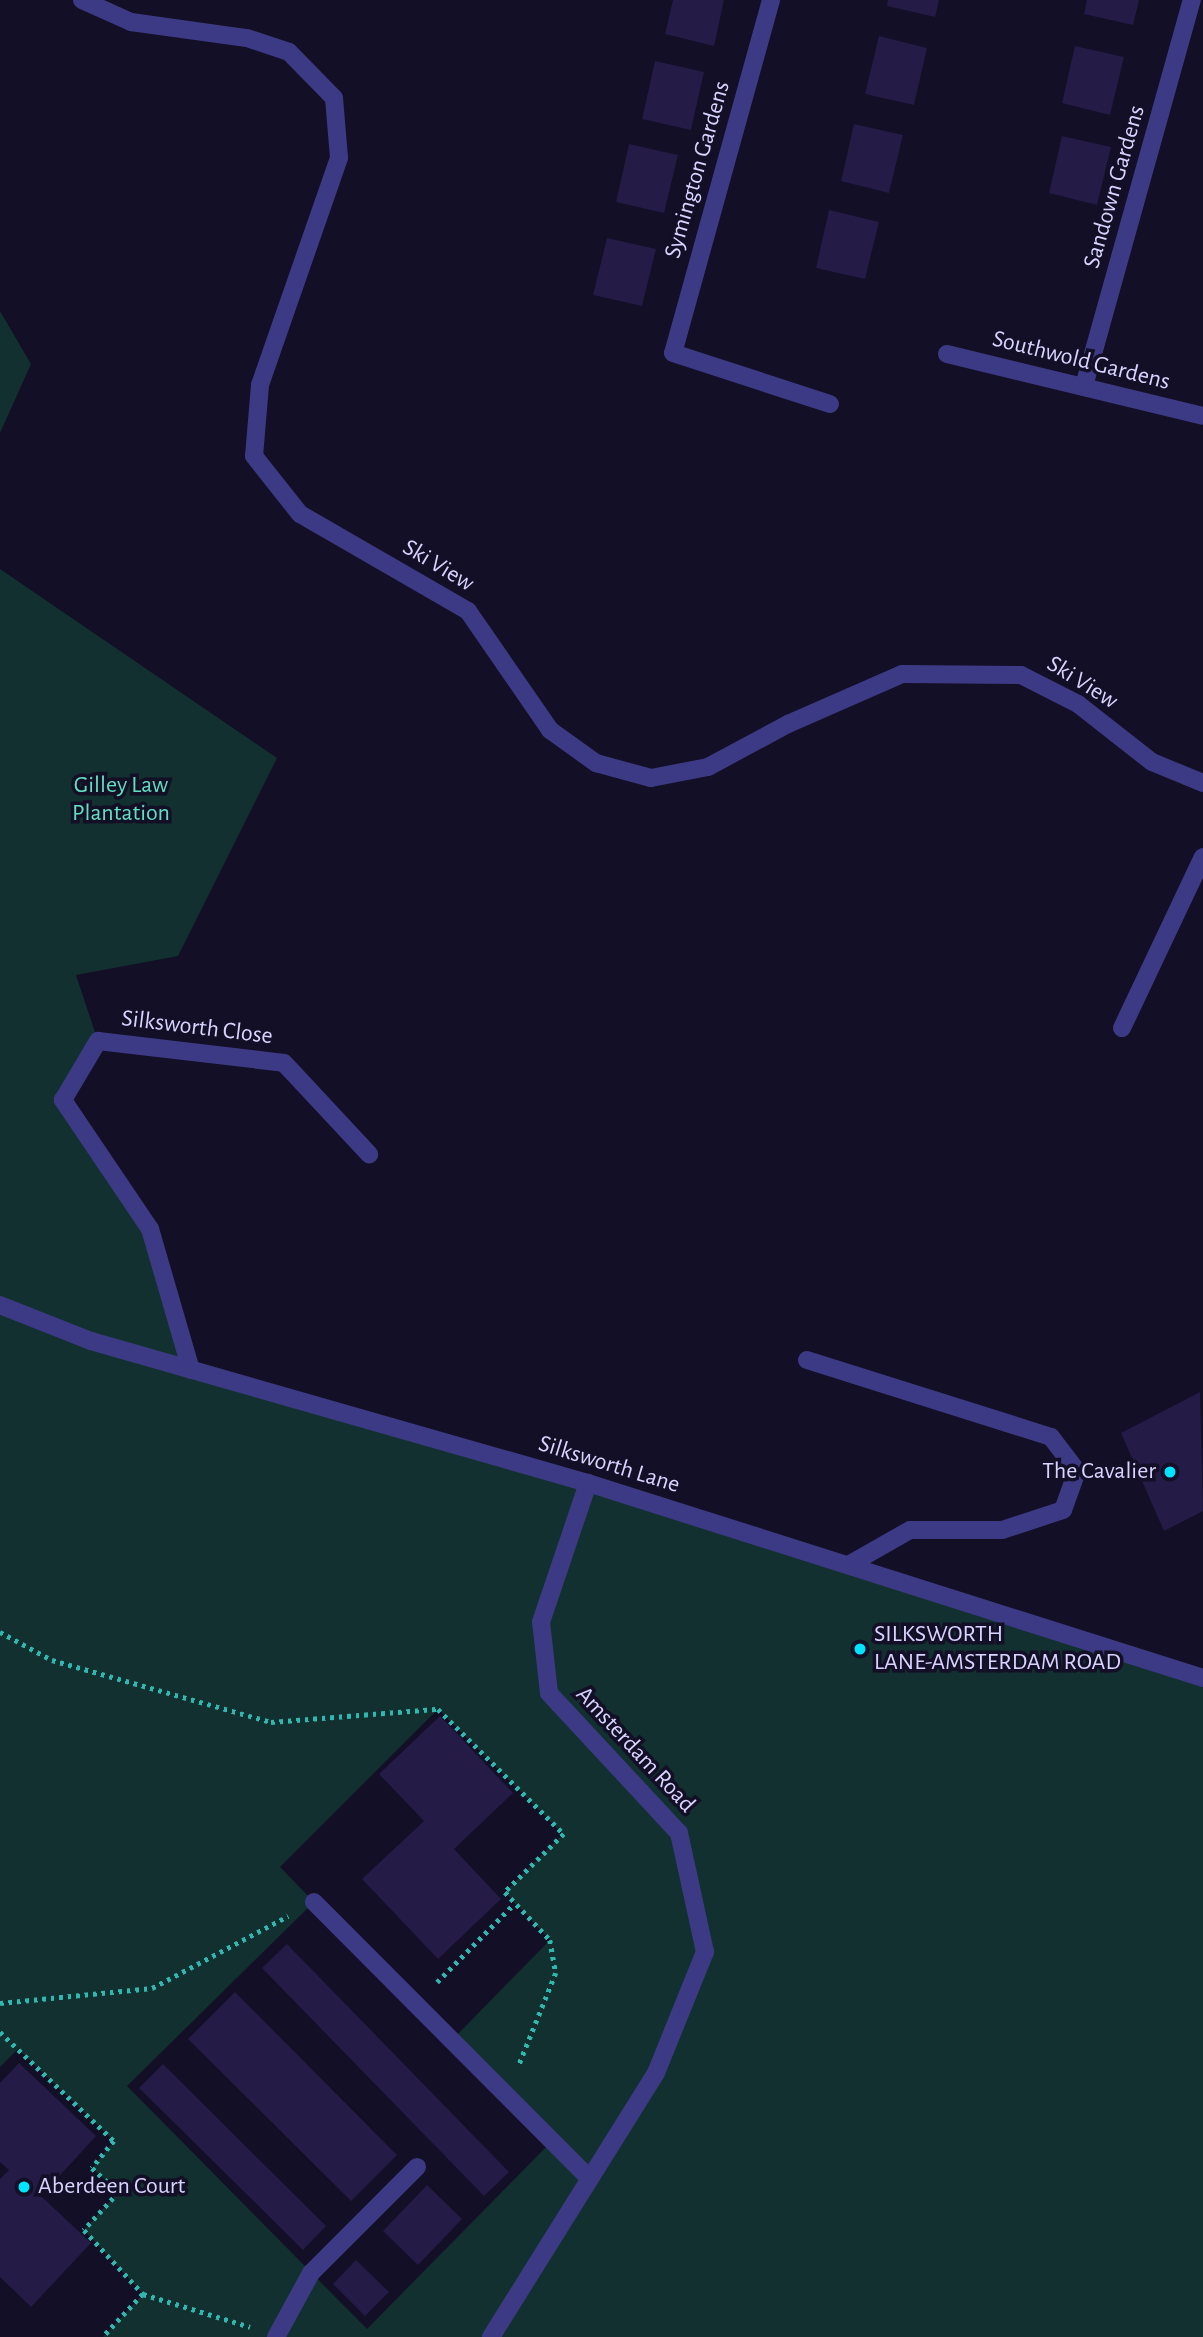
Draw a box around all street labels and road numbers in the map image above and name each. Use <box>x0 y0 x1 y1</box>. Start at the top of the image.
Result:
street label: Symington Gardens <box>659 78 737 262</box>
street label: Sandown Gardens <box>1078 102 1152 272</box>
street label: Southwold Gardens <box>989 325 1173 397</box>
street label: Ski View <box>397 533 479 599</box>
street label: Ski View <box>1041 650 1123 716</box>
street label: Silksworth Close <box>120 1004 274 1052</box>
street label: Silksworth Lane <box>535 1430 683 1500</box>
street label: Amsterdam Road <box>569 1681 701 1819</box>

